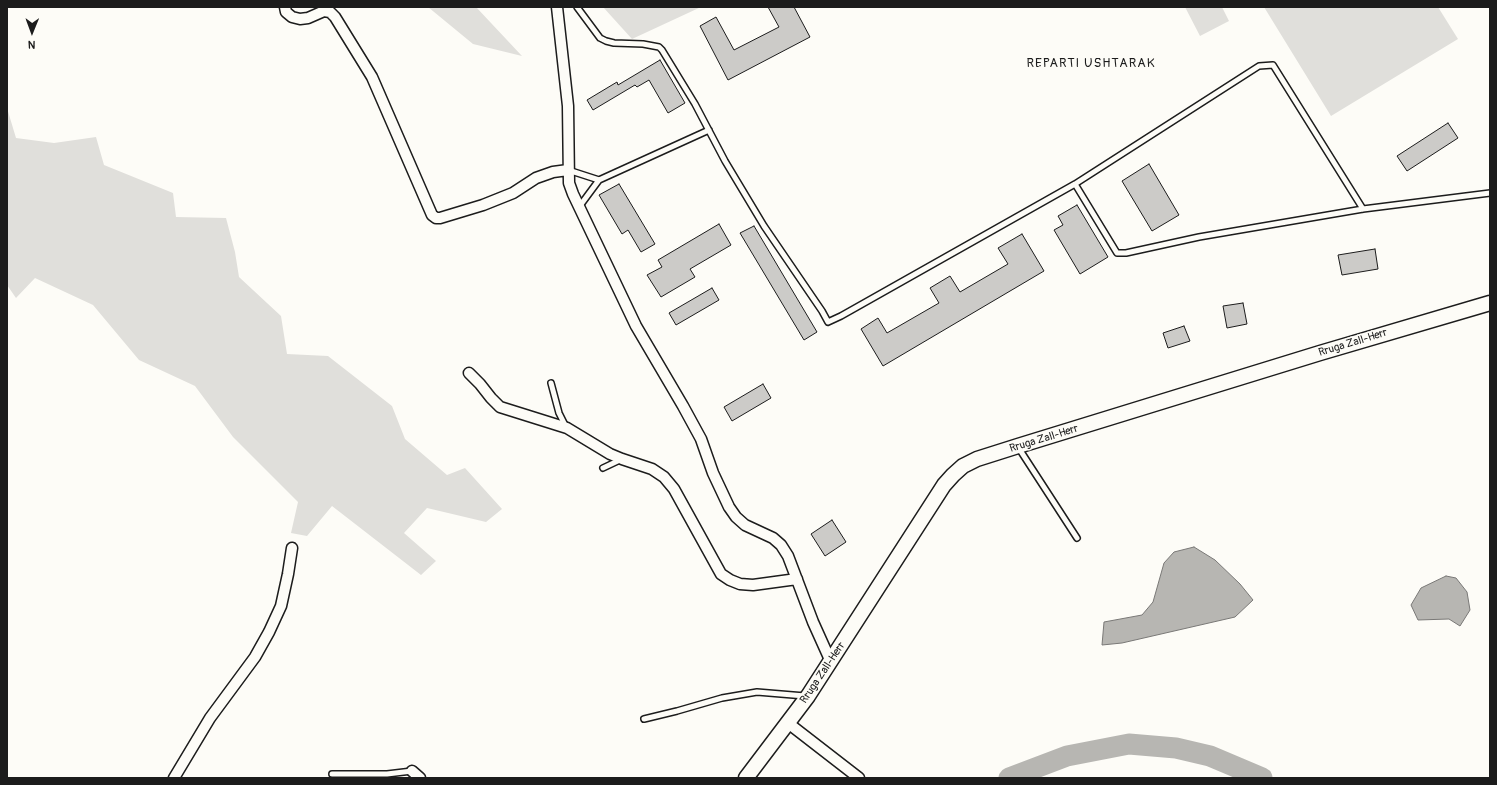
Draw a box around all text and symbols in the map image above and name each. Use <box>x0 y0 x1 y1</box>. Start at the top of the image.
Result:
north arrow <box>12 12 52 52</box>
text: N <box>28 38 36 51</box>
district label: REPARTI USHTARAK <box>1026 56 1156 72</box>
street label: Rruga Zall-Herr <box>1317 326 1389 360</box>
street label: Rruga Zall-Herr <box>1008 422 1080 456</box>
street label: Rruga Zall-Herr <box>798 640 848 706</box>

